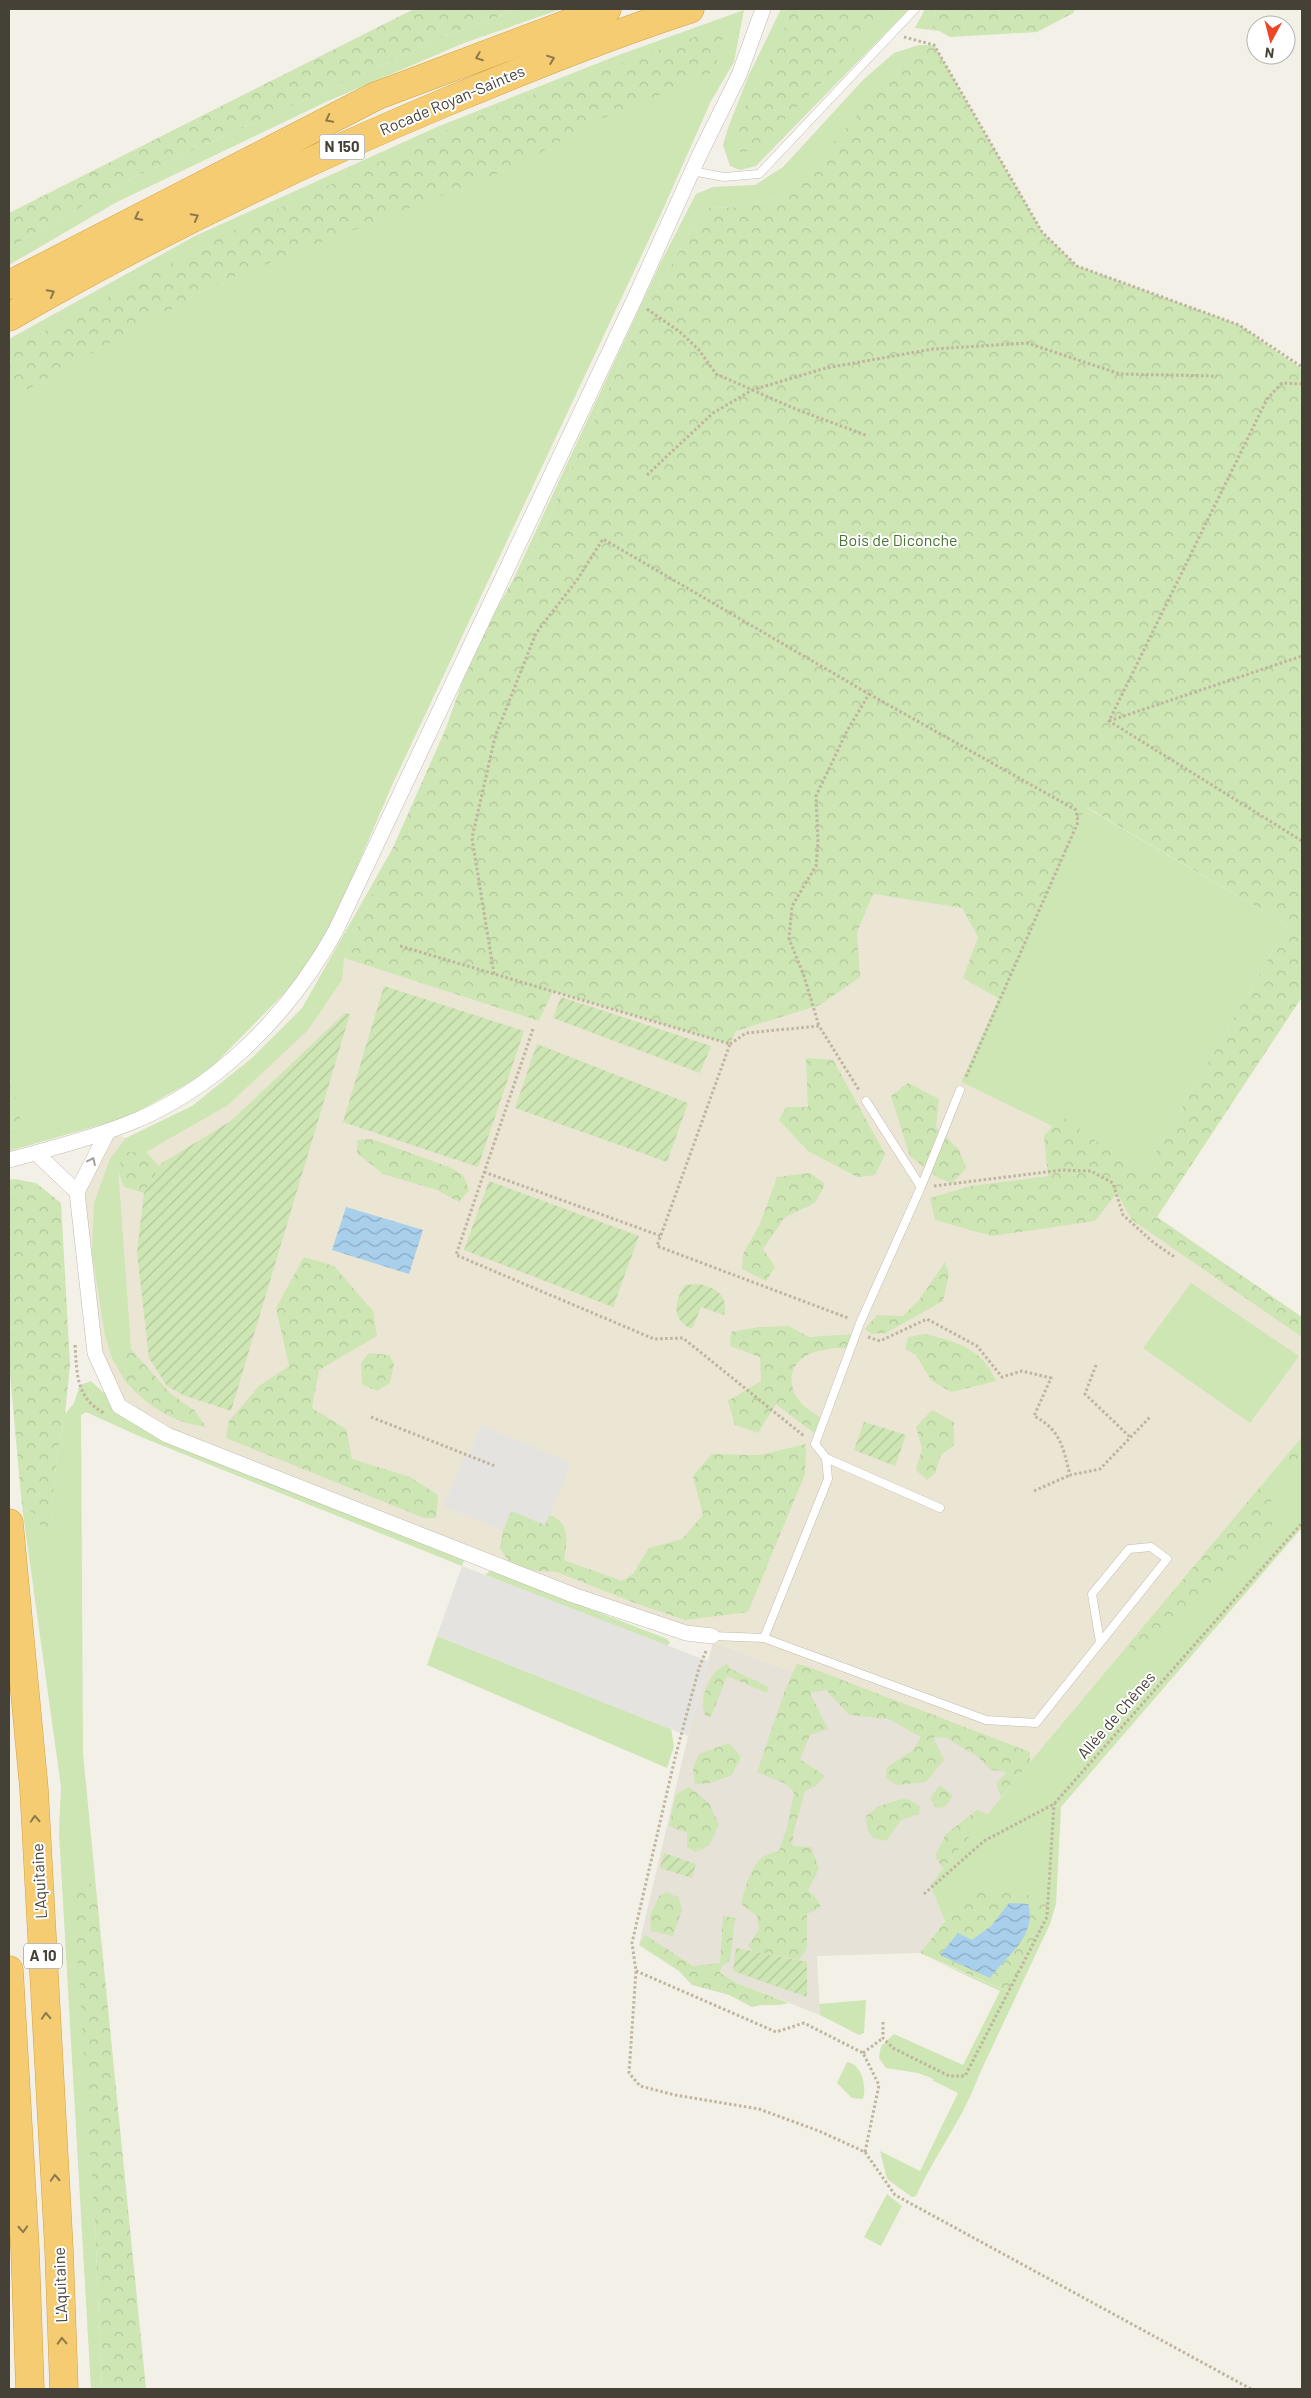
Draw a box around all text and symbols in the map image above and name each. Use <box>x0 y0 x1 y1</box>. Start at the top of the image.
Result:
north arrow <box>1246 15 1296 65</box>
text: N <box>1264 44 1275 62</box>
one-way arrow <box>475 51 484 61</box>
one-way arrow <box>546 55 555 65</box>
street label: Rocade Royan-Saintes <box>376 60 527 139</box>
one-way arrow <box>326 113 335 123</box>
road number: N 150 <box>320 134 364 160</box>
one-way arrow <box>134 211 143 221</box>
one-way arrow <box>190 213 199 223</box>
one-way arrow <box>46 289 55 299</box>
park label: Bois de Diconche <box>838 530 958 549</box>
one-way arrow <box>86 1157 96 1166</box>
street label: Allée de Chênes <box>1073 1667 1159 1762</box>
one-way arrow <box>30 1814 41 1822</box>
street label: L'Aquitaine <box>27 1843 50 1919</box>
road number: A 10 <box>24 1944 62 1968</box>
one-way arrow <box>41 2012 52 2020</box>
one-way arrow <box>49 2174 60 2182</box>
one-way arrow <box>18 2225 29 2233</box>
street label: L'Aquitaine <box>49 2247 70 2323</box>
one-way arrow <box>57 2336 67 2344</box>

